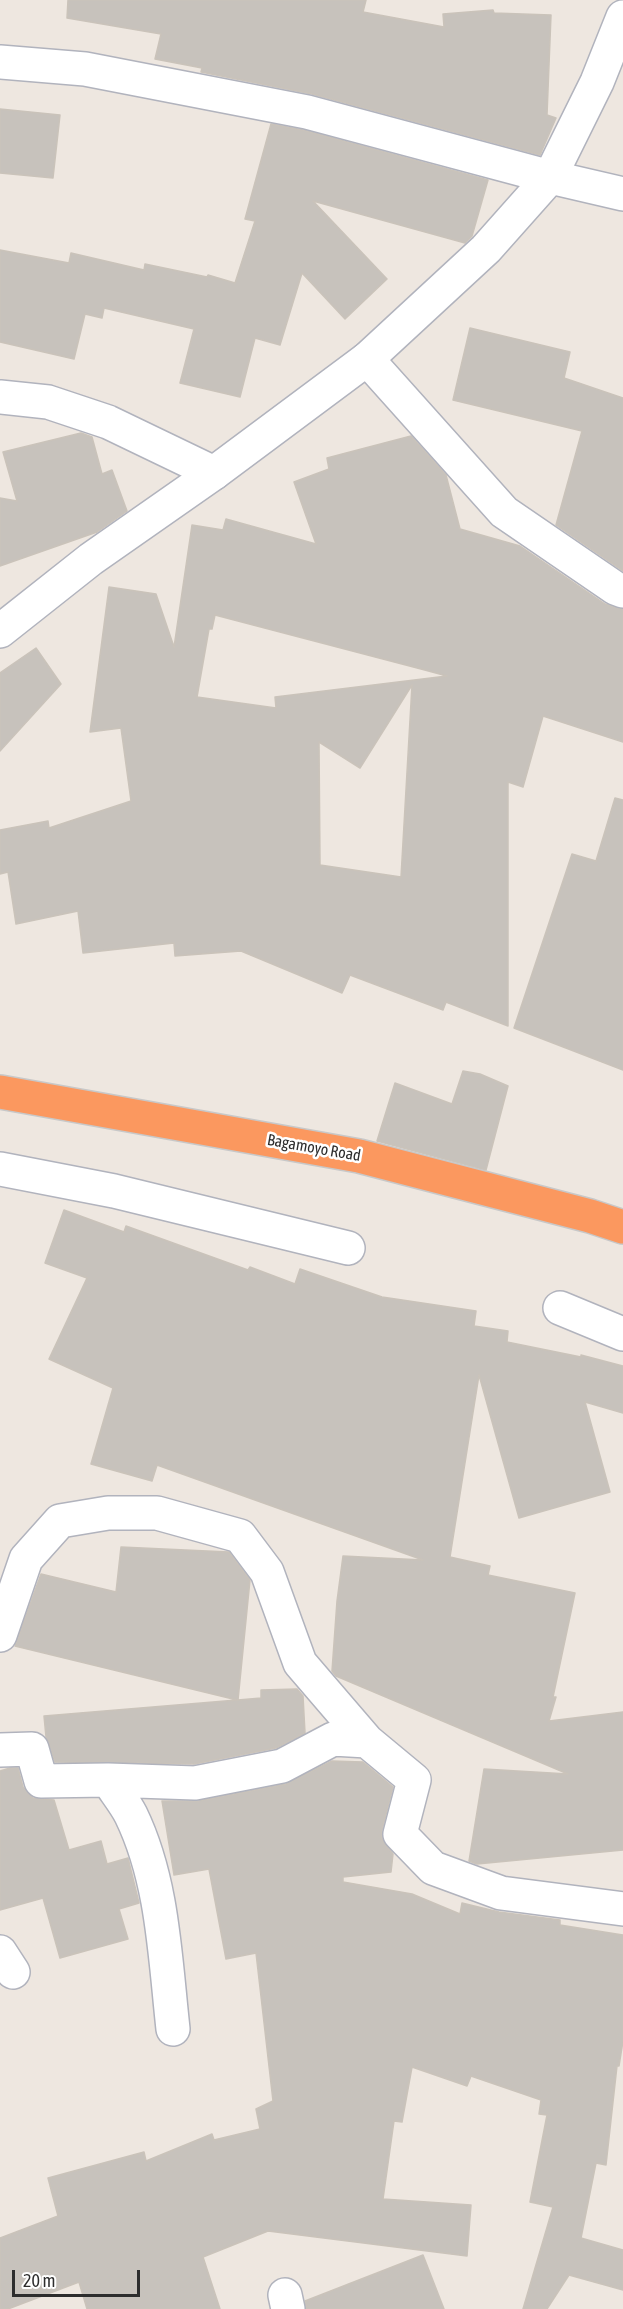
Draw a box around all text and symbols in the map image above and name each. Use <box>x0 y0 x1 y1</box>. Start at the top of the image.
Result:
street label: Bagamoyo Road <box>266 1130 362 1166</box>
scale bar <box>15 2258 142 2296</box>
text: 20 m <box>23 2270 55 2291</box>

